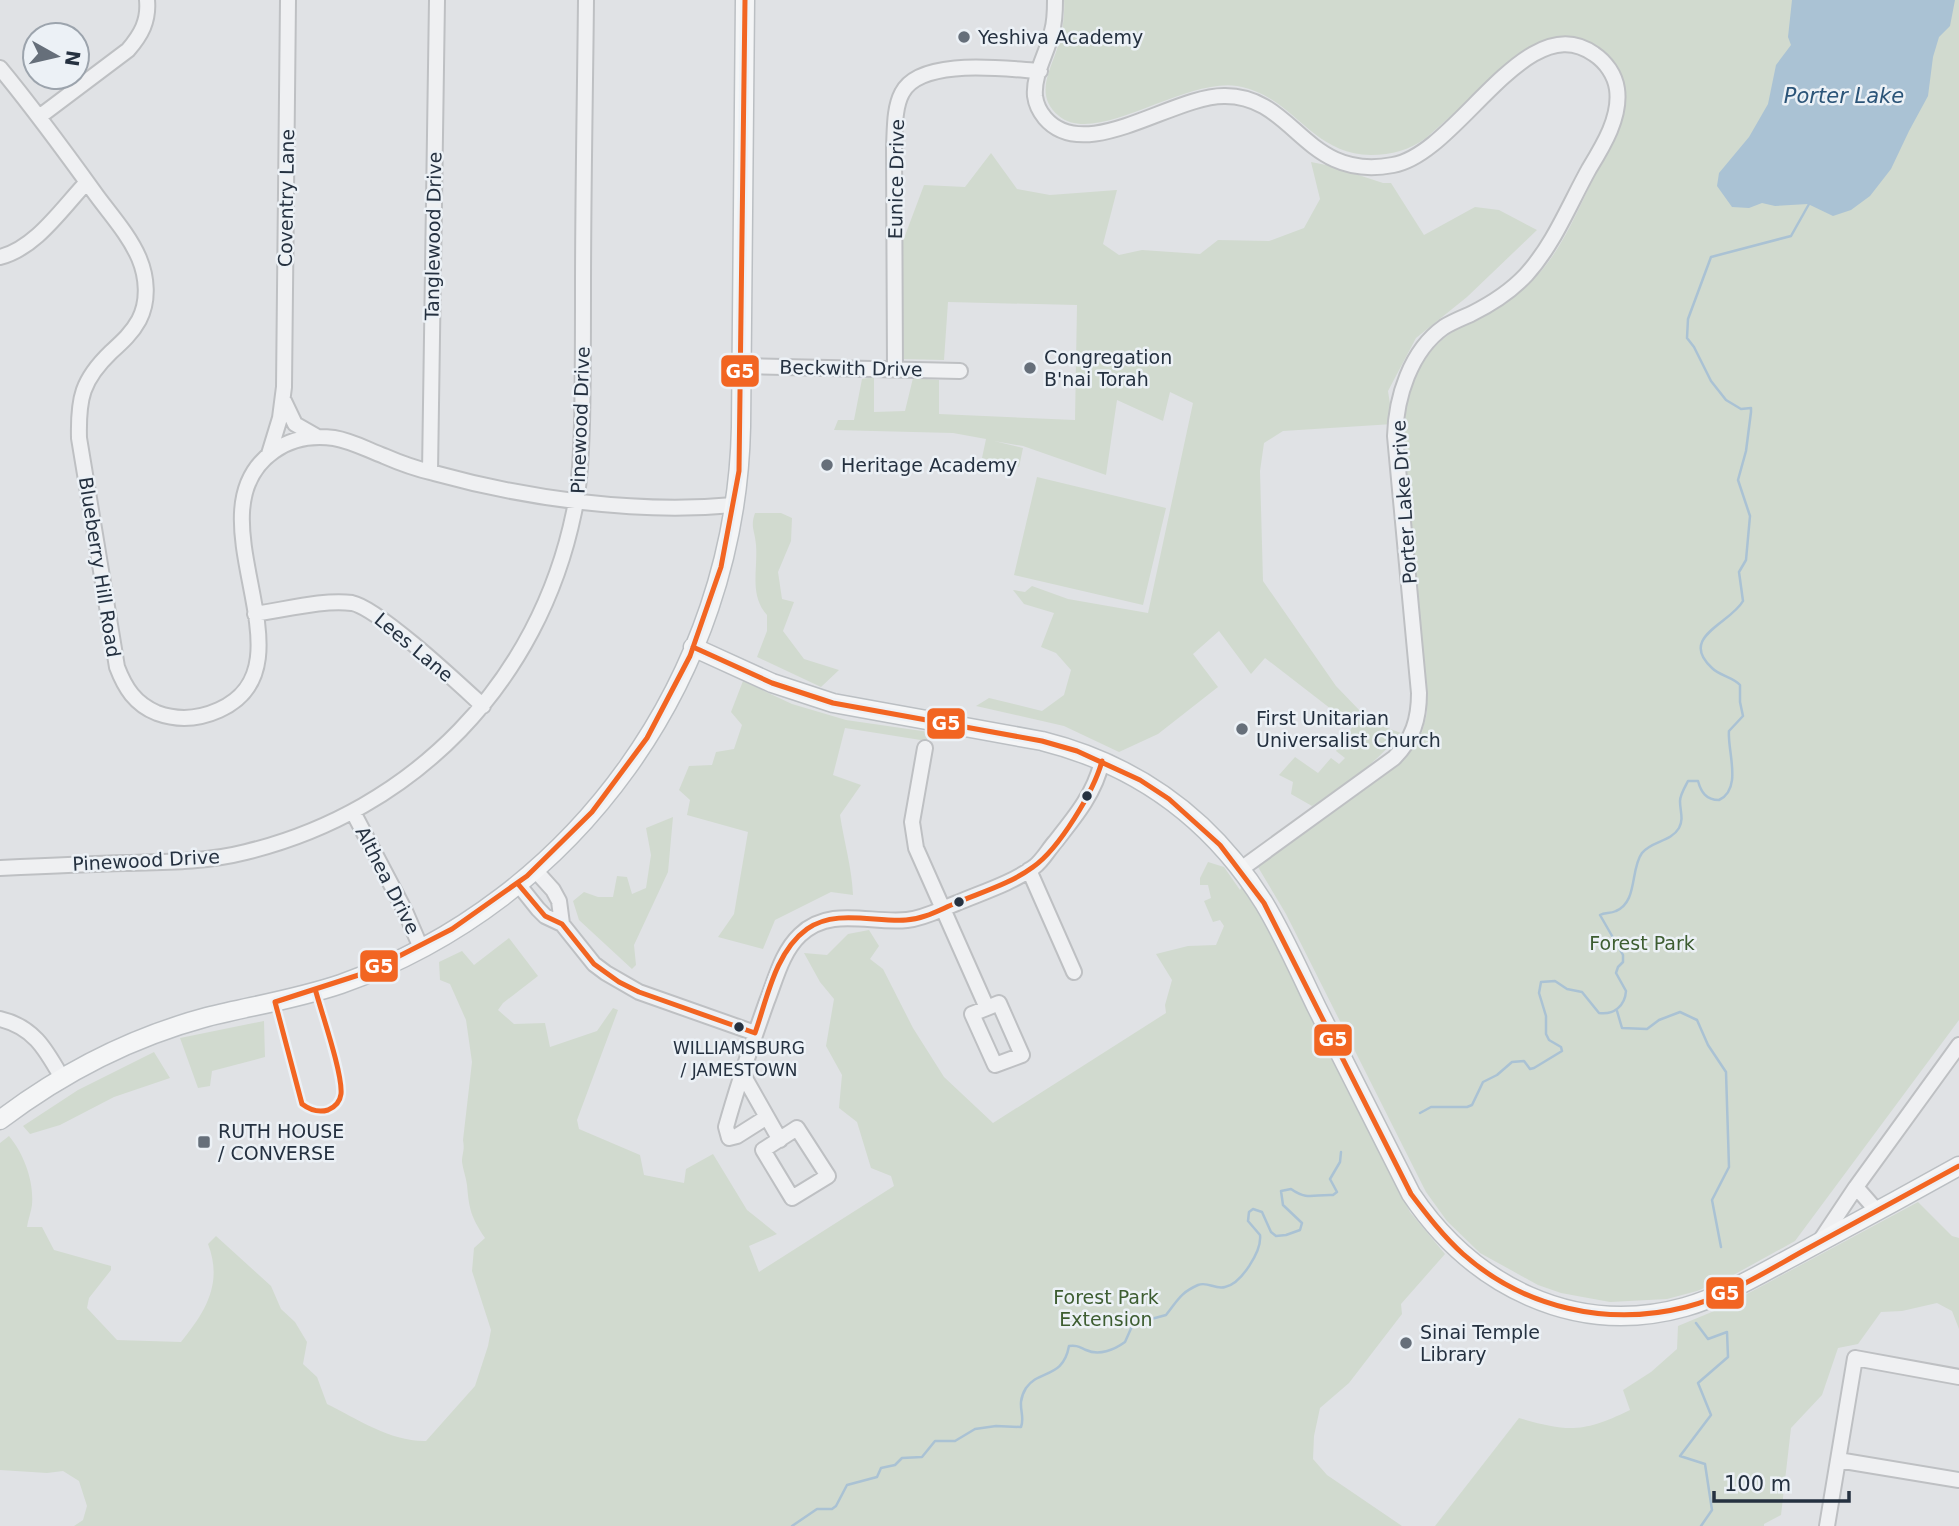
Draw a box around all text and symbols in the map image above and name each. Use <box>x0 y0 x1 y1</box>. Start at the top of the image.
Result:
north arrow <box>21 21 91 91</box>
place label: Yeshiva Academy <box>977 26 1143 48</box>
marker: Yeshiva Academy <box>956 29 972 45</box>
text: N <box>61 49 85 68</box>
water label: Porter Lake <box>1784 84 1904 108</box>
street label: Eunice Drive <box>884 119 908 239</box>
street label: Coventry Lane <box>274 129 298 267</box>
street label: Tanglewood Drive <box>421 151 445 322</box>
street label: Pinewood Drive <box>566 346 594 494</box>
place label: Congregation B'nai Torah <box>1044 346 1172 390</box>
line badge: G5 <box>720 354 760 388</box>
street label: Beckwith Drive <box>779 356 923 380</box>
text: G5 <box>726 360 754 382</box>
marker: Congregation B'nai Torah <box>1022 360 1038 376</box>
street label: Porter Lake Drive <box>1387 419 1421 585</box>
place label: Heritage Academy <box>841 454 1017 476</box>
marker: Heritage Academy <box>819 457 835 473</box>
street label: Blueberry Hill Road <box>75 475 125 659</box>
street label: Lees Lane <box>370 608 458 686</box>
line badge: G5 <box>926 707 966 740</box>
place label: First Unitarian Universalist Church <box>1256 707 1441 751</box>
text: G5 <box>932 712 960 734</box>
marker: First Unitarian Universalist Church <box>1234 721 1250 737</box>
unlabelled marker <box>1080 789 1094 803</box>
street label: Althea Drive <box>351 823 425 937</box>
street label: Pinewood Drive <box>72 845 220 875</box>
unlabelled marker <box>952 895 966 909</box>
park label: Forest Park <box>1589 932 1695 954</box>
line badge: G5 <box>359 949 399 983</box>
text: G5 <box>365 955 393 977</box>
marker: WILLIAMSBURG / JAMESTOWN <box>732 1020 746 1034</box>
line badge: G5 <box>1313 1023 1353 1057</box>
text: G5 <box>1319 1028 1347 1050</box>
place label: WILLIAMSBURG / JAMESTOWN <box>673 1038 805 1080</box>
place label: RUTH HOUSE / CONVERSE <box>218 1120 344 1164</box>
marker: RUTH HOUSE / CONVERSE <box>196 1134 212 1150</box>
line badge: G5 <box>1705 1276 1745 1310</box>
text: G5 <box>1711 1282 1739 1304</box>
park label: Forest Park Extension <box>1053 1286 1159 1330</box>
place label: Sinai Temple Library <box>1420 1321 1540 1365</box>
marker: Sinai Temple Library <box>1398 1335 1414 1351</box>
scale bar <box>1714 1460 1849 1504</box>
text: 100 m <box>1724 1472 1791 1496</box>

